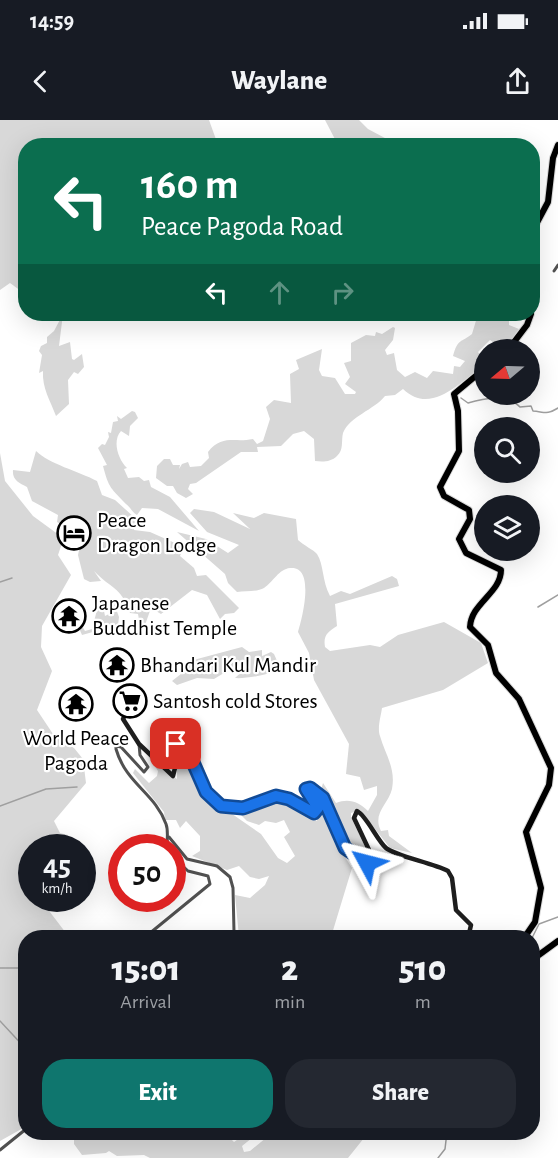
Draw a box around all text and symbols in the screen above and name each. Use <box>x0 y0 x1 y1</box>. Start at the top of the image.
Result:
text: 14:59 <box>30 10 74 32</box>
icon: back <box>24 65 57 98</box>
icon: share <box>501 65 534 98</box>
text: Waylane <box>231 67 327 94</box>
icon: left <box>42 162 120 240</box>
text: 160 m <box>141 164 239 206</box>
text: Peace Pagoda Road <box>141 213 343 240</box>
icon: left <box>200 276 233 309</box>
icon: ahead <box>263 276 296 309</box>
icon: right <box>326 276 359 309</box>
north arrow <box>474 339 540 405</box>
map controls <box>474 339 540 561</box>
button: search <box>474 417 540 483</box>
button: layers <box>474 495 540 561</box>
place label: Peace Dragon Lodge <box>97 509 216 556</box>
hotel icon: Peace Dragon Lodge <box>56 515 92 551</box>
place label: Japanese Buddhist Temple <box>92 592 237 639</box>
temple icon: Japanese Buddhist Temple <box>51 598 87 634</box>
temple icon: Bhandari Kul Mandir <box>99 647 135 683</box>
place label: Bhandari Kul Mandir <box>140 654 316 676</box>
supermarket icon: Santosh cold Stores <box>112 683 148 719</box>
temple icon: World Peace Pagoda <box>58 686 94 722</box>
place label: Santosh cold Stores <box>153 690 318 712</box>
pin <box>150 718 201 769</box>
place label: World Peace Pagoda <box>23 727 129 774</box>
icon: arrive <box>159 727 192 760</box>
position arrow <box>335 831 399 895</box>
speed limit sign: 50 <box>108 834 186 912</box>
text: 45 <box>43 851 71 881</box>
text: km/h <box>42 881 72 896</box>
text: 15:01 <box>112 951 181 987</box>
text: 2 <box>281 951 298 987</box>
text: 510 <box>399 951 446 987</box>
text: Arrival <box>120 992 172 1012</box>
text: min <box>274 992 305 1012</box>
text: m <box>415 992 431 1012</box>
button: Exit <box>42 1059 273 1128</box>
button: Share <box>285 1059 516 1128</box>

